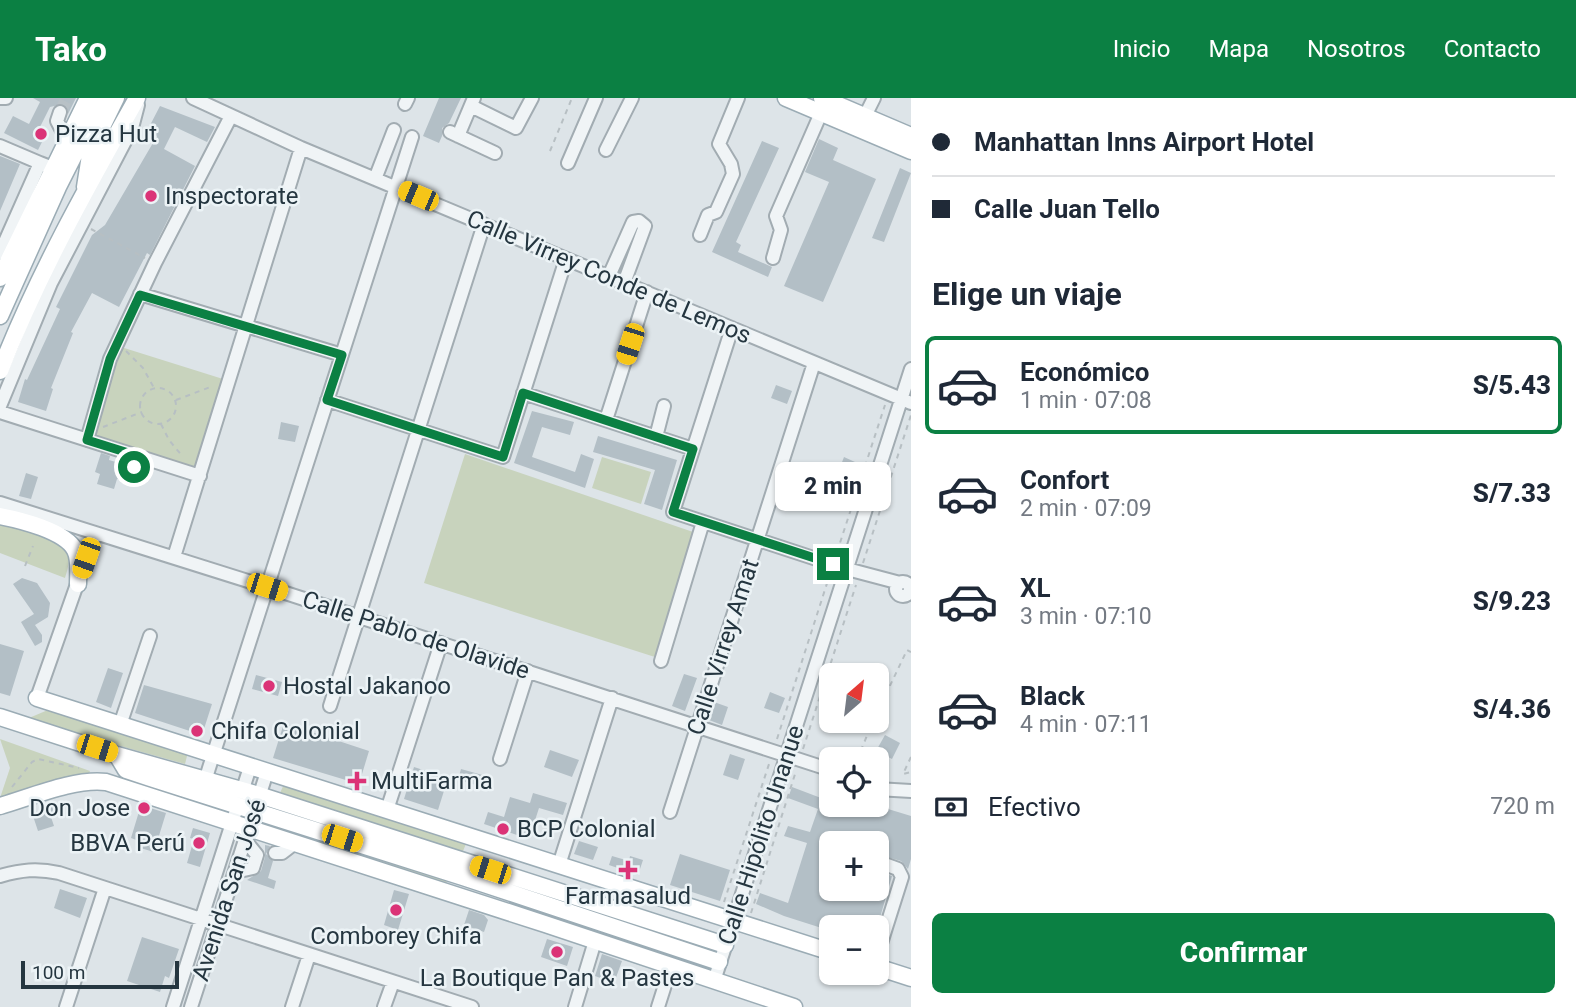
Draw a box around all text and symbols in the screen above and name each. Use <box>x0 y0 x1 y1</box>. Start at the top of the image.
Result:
text: Tako <box>35 30 107 69</box>
text: Inicio <box>1113 35 1170 63</box>
text: Mapa <box>1208 35 1269 63</box>
text: Nosotros <box>1307 35 1406 63</box>
text: Contacto <box>1444 35 1541 63</box>
place label: Pizza Hut <box>55 120 157 148</box>
marker: Pizza Hut <box>33 126 49 142</box>
text: Manhattan Inns Airport Hotel <box>974 127 1314 157</box>
car <box>395 178 442 214</box>
place label: Inspectorate <box>165 182 299 210</box>
marker: Inspectorate <box>143 188 159 204</box>
text: Calle Juan Tello <box>974 194 1160 224</box>
street label: Calle Virrey Conde de Lemos <box>463 204 755 350</box>
text: Elige un viaje <box>932 275 1122 313</box>
car <box>614 321 647 367</box>
icon: car <box>936 354 999 417</box>
text: Económico <box>1020 357 1149 387</box>
text: S/5.43 <box>1473 370 1551 400</box>
text: 1 min · 07:08 <box>1020 387 1152 414</box>
route start <box>118 451 150 483</box>
callout: 2 min <box>775 462 891 512</box>
icon: car <box>936 462 999 525</box>
text: Confort <box>1020 465 1109 495</box>
text: 2 min <box>804 473 862 500</box>
text: S/7.33 <box>1473 478 1551 508</box>
text: 2 min · 07:09 <box>1020 495 1152 522</box>
car <box>70 535 103 581</box>
route end <box>817 548 849 580</box>
street label: Calle Virrey Amat <box>681 555 765 739</box>
icon: car <box>936 570 999 633</box>
car <box>244 571 291 603</box>
text: XL <box>1020 573 1051 603</box>
street label: Calle Pablo de Olavide <box>299 585 533 685</box>
text: S/9.23 <box>1473 586 1551 616</box>
text: 3 min · 07:10 <box>1020 603 1152 630</box>
north arrow <box>819 663 889 733</box>
map controls <box>819 663 889 985</box>
place label: Hostal Jakanoo <box>283 672 451 700</box>
marker: Hostal Jakanoo <box>261 678 277 694</box>
icon: car <box>936 678 999 741</box>
text: Black <box>1020 681 1085 711</box>
text: S/4.36 <box>1473 694 1551 724</box>
text: 4 min · 07:11 <box>1020 711 1152 738</box>
place label: Chifa Colonial <box>211 717 360 745</box>
street label: Calle Hipólito Unanue <box>712 722 810 948</box>
marker: Chifa Colonial <box>189 723 205 739</box>
car <box>74 732 121 764</box>
button: locate <box>819 747 889 817</box>
place label: MultiFarma <box>371 767 493 795</box>
marker: MultiFarma <box>349 773 365 789</box>
icon: cash <box>932 788 970 826</box>
text: Efectivo <box>988 792 1081 822</box>
text: 720 m <box>1490 793 1555 820</box>
place label: Don Jose <box>29 794 130 822</box>
street label: Avenida San José <box>186 796 272 984</box>
marker: Don Jose <box>136 800 152 816</box>
place label: BCP Colonial <box>517 815 655 843</box>
marker: BCP Colonial <box>495 821 511 837</box>
car <box>319 822 366 854</box>
place label: BBVA Perú <box>70 829 185 857</box>
button: + <box>819 831 889 901</box>
marker: BBVA Perú <box>191 835 207 851</box>
car <box>467 854 514 886</box>
marker: Farmasalud <box>620 862 636 878</box>
place label: Farmasalud <box>565 882 691 910</box>
marker: Comborey Chifa <box>388 902 404 918</box>
button: Confirmar <box>932 913 1555 993</box>
button: − <box>819 915 889 985</box>
place label: Comborey Chifa <box>310 922 482 950</box>
marker: La Boutique Pan & Pastes <box>549 944 565 960</box>
scale bar <box>21 958 178 990</box>
text: 100 m <box>32 961 85 984</box>
place label: La Boutique Pan & Pastes <box>420 964 694 992</box>

